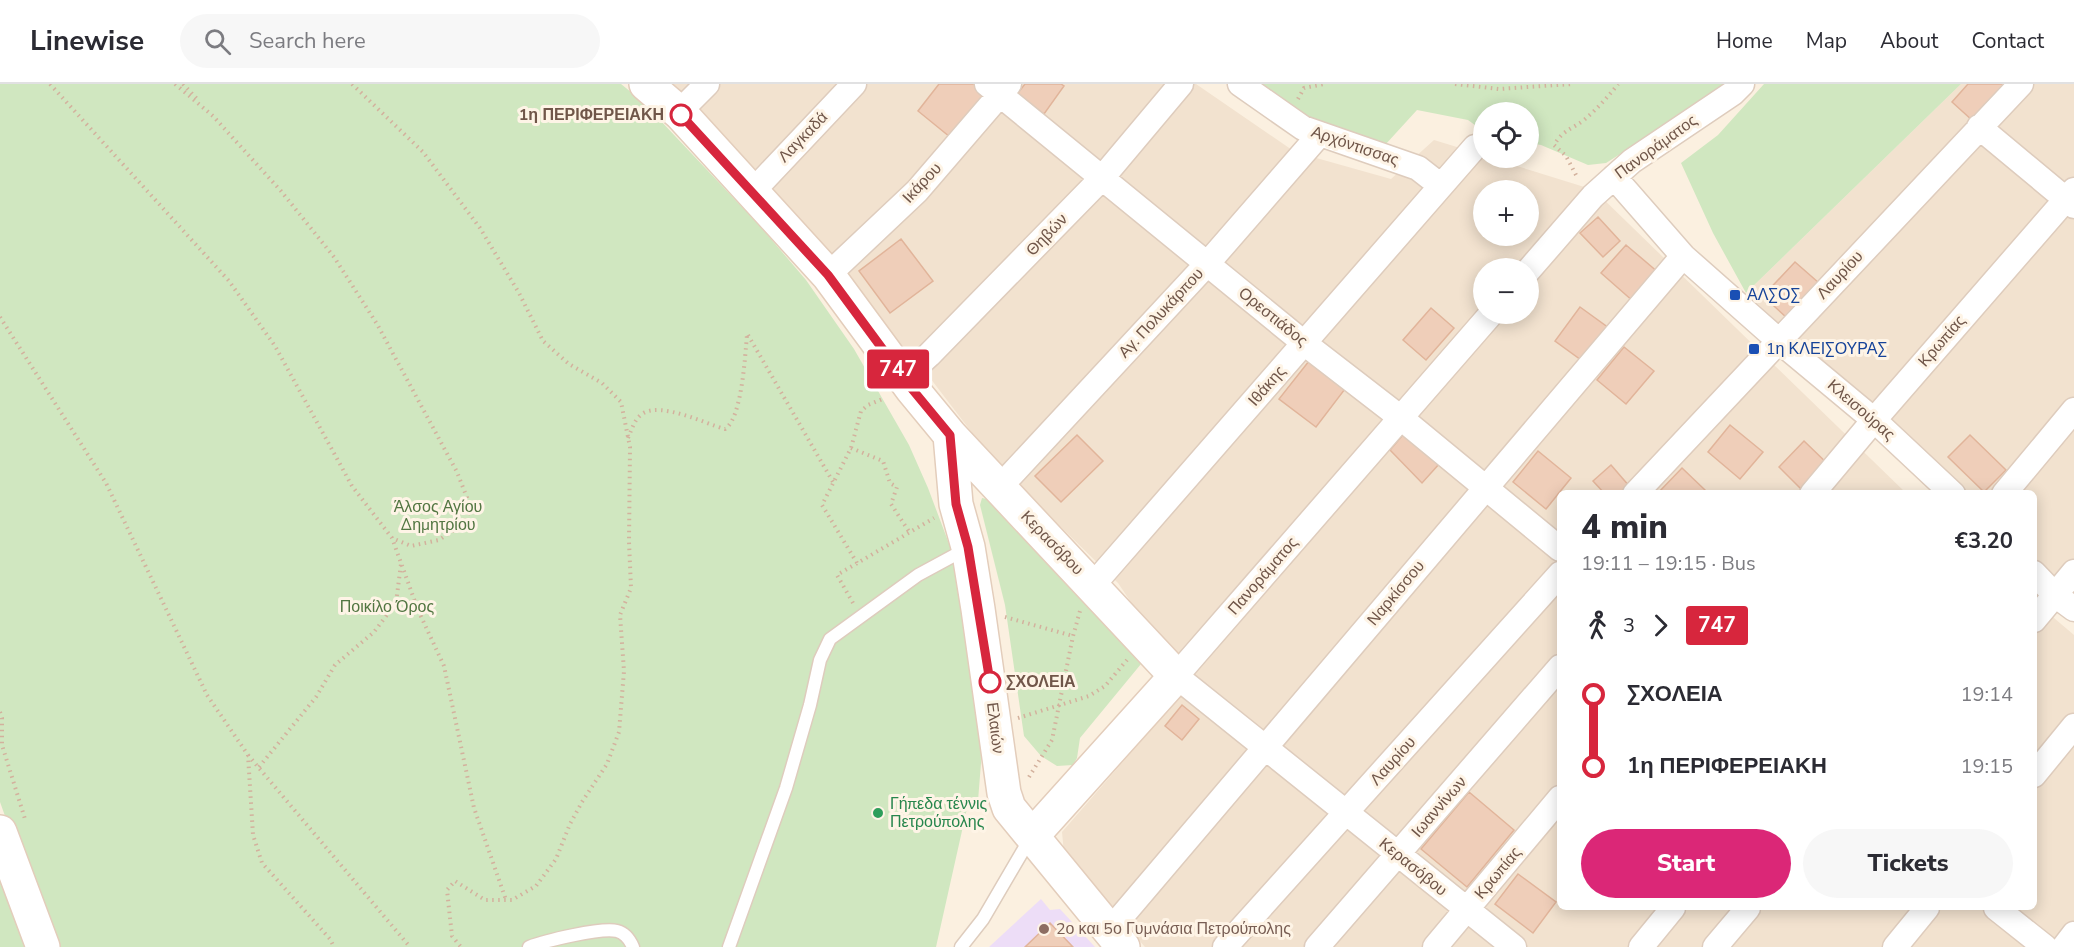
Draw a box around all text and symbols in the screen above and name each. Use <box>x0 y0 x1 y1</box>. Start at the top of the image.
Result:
search box <box>180 14 600 68</box>
text: Linewise <box>30 22 144 60</box>
icon: search <box>201 25 234 58</box>
text: Search here <box>249 26 366 56</box>
text: Home <box>1716 27 1773 55</box>
text: Map <box>1806 27 1847 55</box>
text: About <box>1880 27 1938 55</box>
text: Contact <box>1971 27 2044 55</box>
map controls <box>1473 102 1539 324</box>
button: locate <box>1473 102 1539 168</box>
place label: 1η ΠΕΡΙΦΕΡΕΙΑΚΗ <box>519 104 664 126</box>
marker: 1η ΠΕΡΙΦΕΡΕΙΑΚΗ <box>670 104 692 126</box>
street label: Λαγκαδά <box>773 107 833 167</box>
street label: Πανοράματος <box>1610 109 1702 184</box>
street label: Αρχόντισσας <box>1308 121 1402 171</box>
street label: Ικάρου <box>898 158 946 208</box>
button: + <box>1473 180 1539 246</box>
street label: Θηβών <box>1021 209 1073 261</box>
street label: Λαυρίου <box>1812 246 1868 304</box>
button: − <box>1473 258 1539 324</box>
street label: Αγ. Πολυκάρπου <box>1113 263 1209 363</box>
street label: Ορεστιάδος <box>1234 282 1312 352</box>
place label: ΑΛΣΟΣ <box>1747 284 1800 306</box>
marker: ΑΛΣΟΣ <box>1728 288 1742 302</box>
street label: Κρωπίας <box>1913 310 1971 372</box>
place label: 1η ΚΛΕΙΣΟΥΡΑΣ <box>1766 338 1887 360</box>
marker: 1η ΚΛΕΙΣΟΥΡΑΣ <box>1747 342 1761 356</box>
line badge: 747 <box>864 350 932 388</box>
text: 747 <box>879 355 917 383</box>
street label: Ιθάκης <box>1243 361 1291 411</box>
street label: Κλεισούρας <box>1822 374 1900 446</box>
park label: Άλσος Αγίου Δημητρίου <box>394 496 482 536</box>
text: 4 min <box>1581 505 1668 550</box>
street label: Κερασόβου <box>1016 506 1088 580</box>
text: €3.20 <box>1955 526 2013 556</box>
street label: Πανοράματος <box>1223 532 1303 620</box>
text: 19:11 – 19:15 · Bus <box>1581 550 1756 577</box>
street label: Ναρκίσσου <box>1362 556 1430 630</box>
park label: Ποικίλο Όρος <box>340 596 435 618</box>
icon: walk <box>1581 609 1614 642</box>
icon: forward <box>1644 609 1677 642</box>
text: 747 <box>1698 611 1736 639</box>
text: 3 <box>1623 612 1635 639</box>
marker: ΣΧΟΛΕΙΑ <box>979 671 1001 693</box>
place label: ΣΧΟΛΕΙΑ <box>1006 671 1076 693</box>
text: ΣΧΟΛΕΙΑ <box>1627 679 1723 709</box>
text: 19:14 <box>1960 681 2013 708</box>
street label: Ελαιών <box>981 701 1009 755</box>
street label: Λαυρίου <box>1365 732 1421 790</box>
text: 1η ΠΕΡΙΦΕΡΕΙΑΚΗ <box>1627 751 1827 781</box>
text: 19:15 <box>1960 753 2013 780</box>
street label: Ιωαννίνων <box>1406 772 1472 842</box>
place label: Γήπεδα τέννις Πετρούπολης <box>890 793 988 833</box>
marker: Γήπεδα τέννις Πετρούπολης <box>871 806 885 820</box>
button: Start <box>1581 829 1791 898</box>
button: Tickets <box>1803 829 2013 898</box>
street label: Κερασόβου <box>1374 833 1452 901</box>
street label: Κρωπίας <box>1470 842 1527 904</box>
place label: 2ο και 5ο Γυμνάσια Πετρούπολης <box>1056 918 1291 940</box>
marker: 2ο και 5ο Γυμνάσια Πετρούπολης <box>1037 922 1051 936</box>

